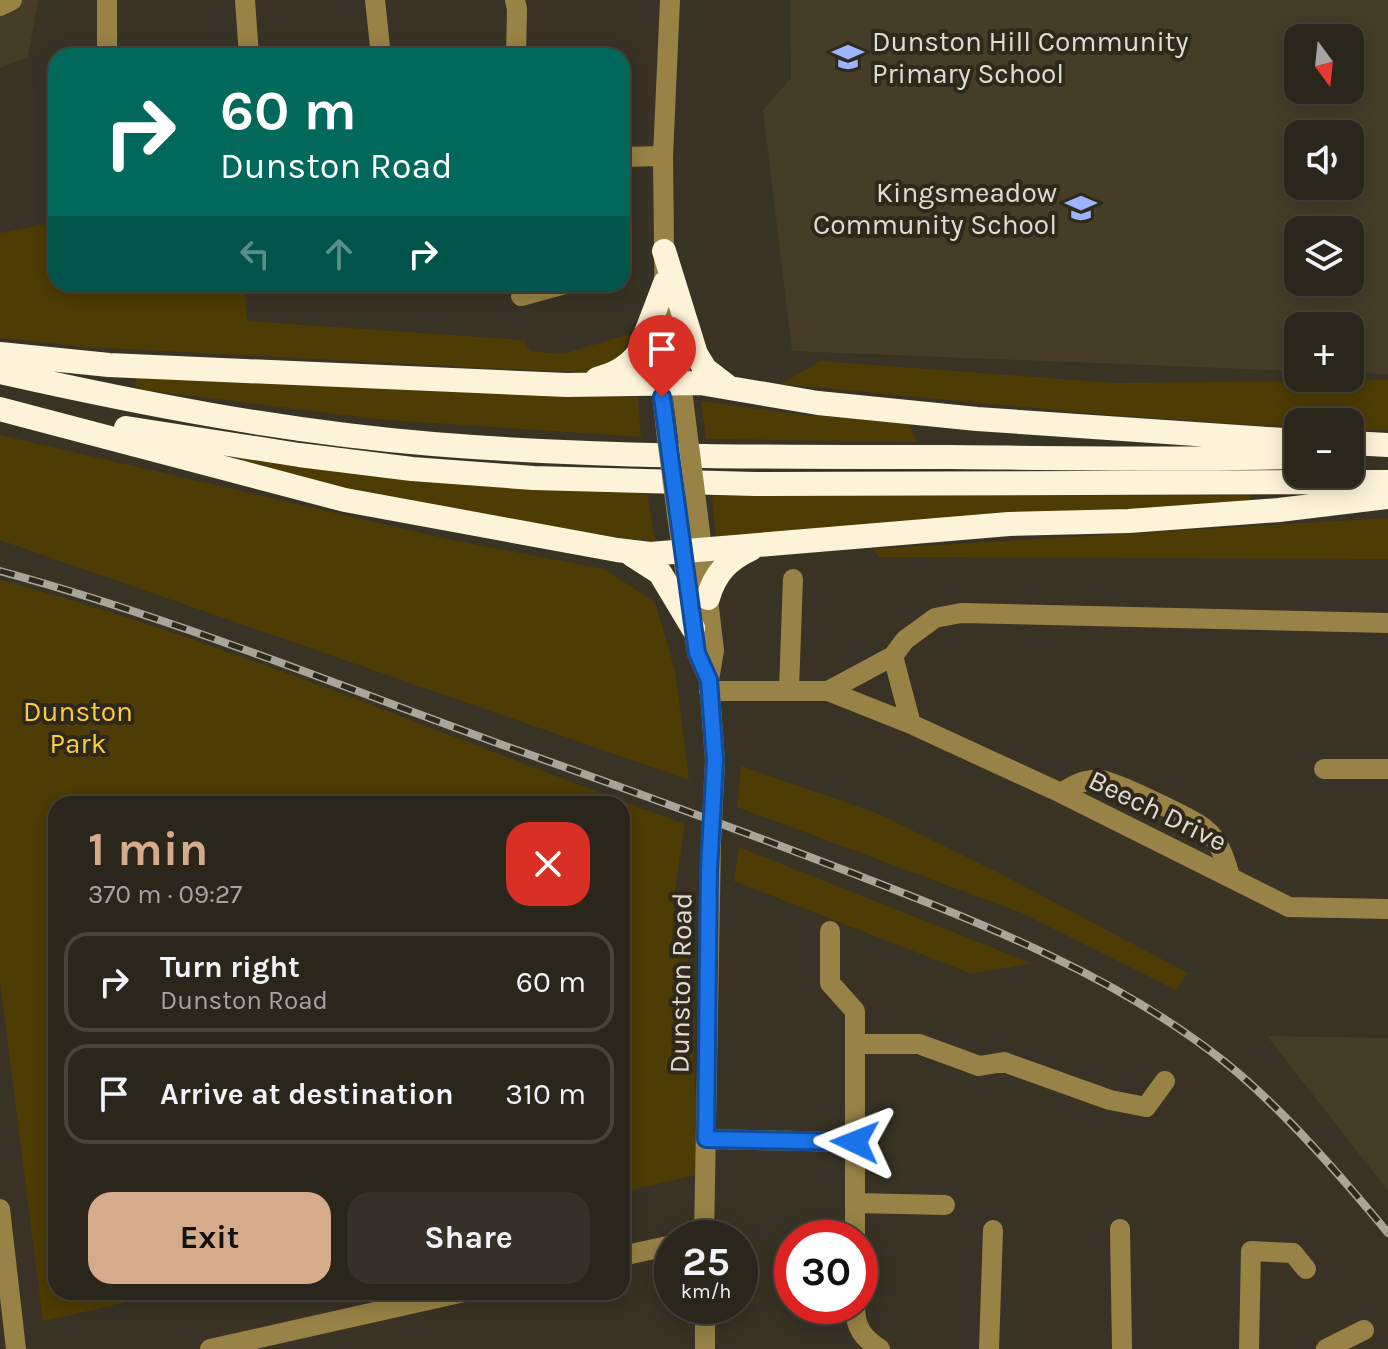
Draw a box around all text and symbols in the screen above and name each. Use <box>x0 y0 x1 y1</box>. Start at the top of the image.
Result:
north arrow <box>1284 24 1364 104</box>
map controls <box>1284 24 1364 488</box>
place label: Dunston Hill Community Primary School <box>872 25 1188 90</box>
school or university icon: Dunston Hill Community Primary School <box>831 40 865 74</box>
text: 60 m <box>220 78 357 143</box>
icon: right <box>88 80 192 184</box>
button: sound <box>1284 120 1364 200</box>
text: Dunston Road <box>220 145 453 187</box>
place label: Kingsmeadow Community School <box>813 176 1057 241</box>
school or university icon: Kingsmeadow Community School <box>1064 191 1098 225</box>
button: layers <box>1284 216 1364 296</box>
icon: left <box>233 232 277 276</box>
icon: ahead <box>317 232 361 276</box>
icon: right <box>401 232 445 276</box>
button: + <box>1284 312 1364 392</box>
pin <box>628 315 696 397</box>
icon: arrive <box>640 327 684 371</box>
button: − <box>1284 408 1364 488</box>
park label: Dunston Park <box>23 695 133 760</box>
street label: Beech Drive <box>1083 763 1232 858</box>
text: 1 min <box>88 821 208 877</box>
button: close <box>506 822 590 906</box>
text: 370 m · 09:27 <box>88 879 242 910</box>
street label: Dunston Road <box>662 892 699 1074</box>
text: Turn right <box>160 949 300 985</box>
icon: right <box>92 960 136 1004</box>
text: 60 m <box>516 964 586 1000</box>
text: Dunston Road <box>160 985 328 1016</box>
icon: arrive <box>92 1072 136 1116</box>
text: Arrive at destination <box>160 1076 454 1112</box>
text: 310 m <box>505 1076 586 1112</box>
position arrow <box>813 1100 897 1184</box>
button: Exit <box>88 1192 331 1284</box>
button: Share <box>347 1192 590 1284</box>
speed limit sign: 30 <box>774 1220 878 1324</box>
text: 25 <box>682 1238 730 1285</box>
text: km/h <box>681 1280 731 1303</box>

